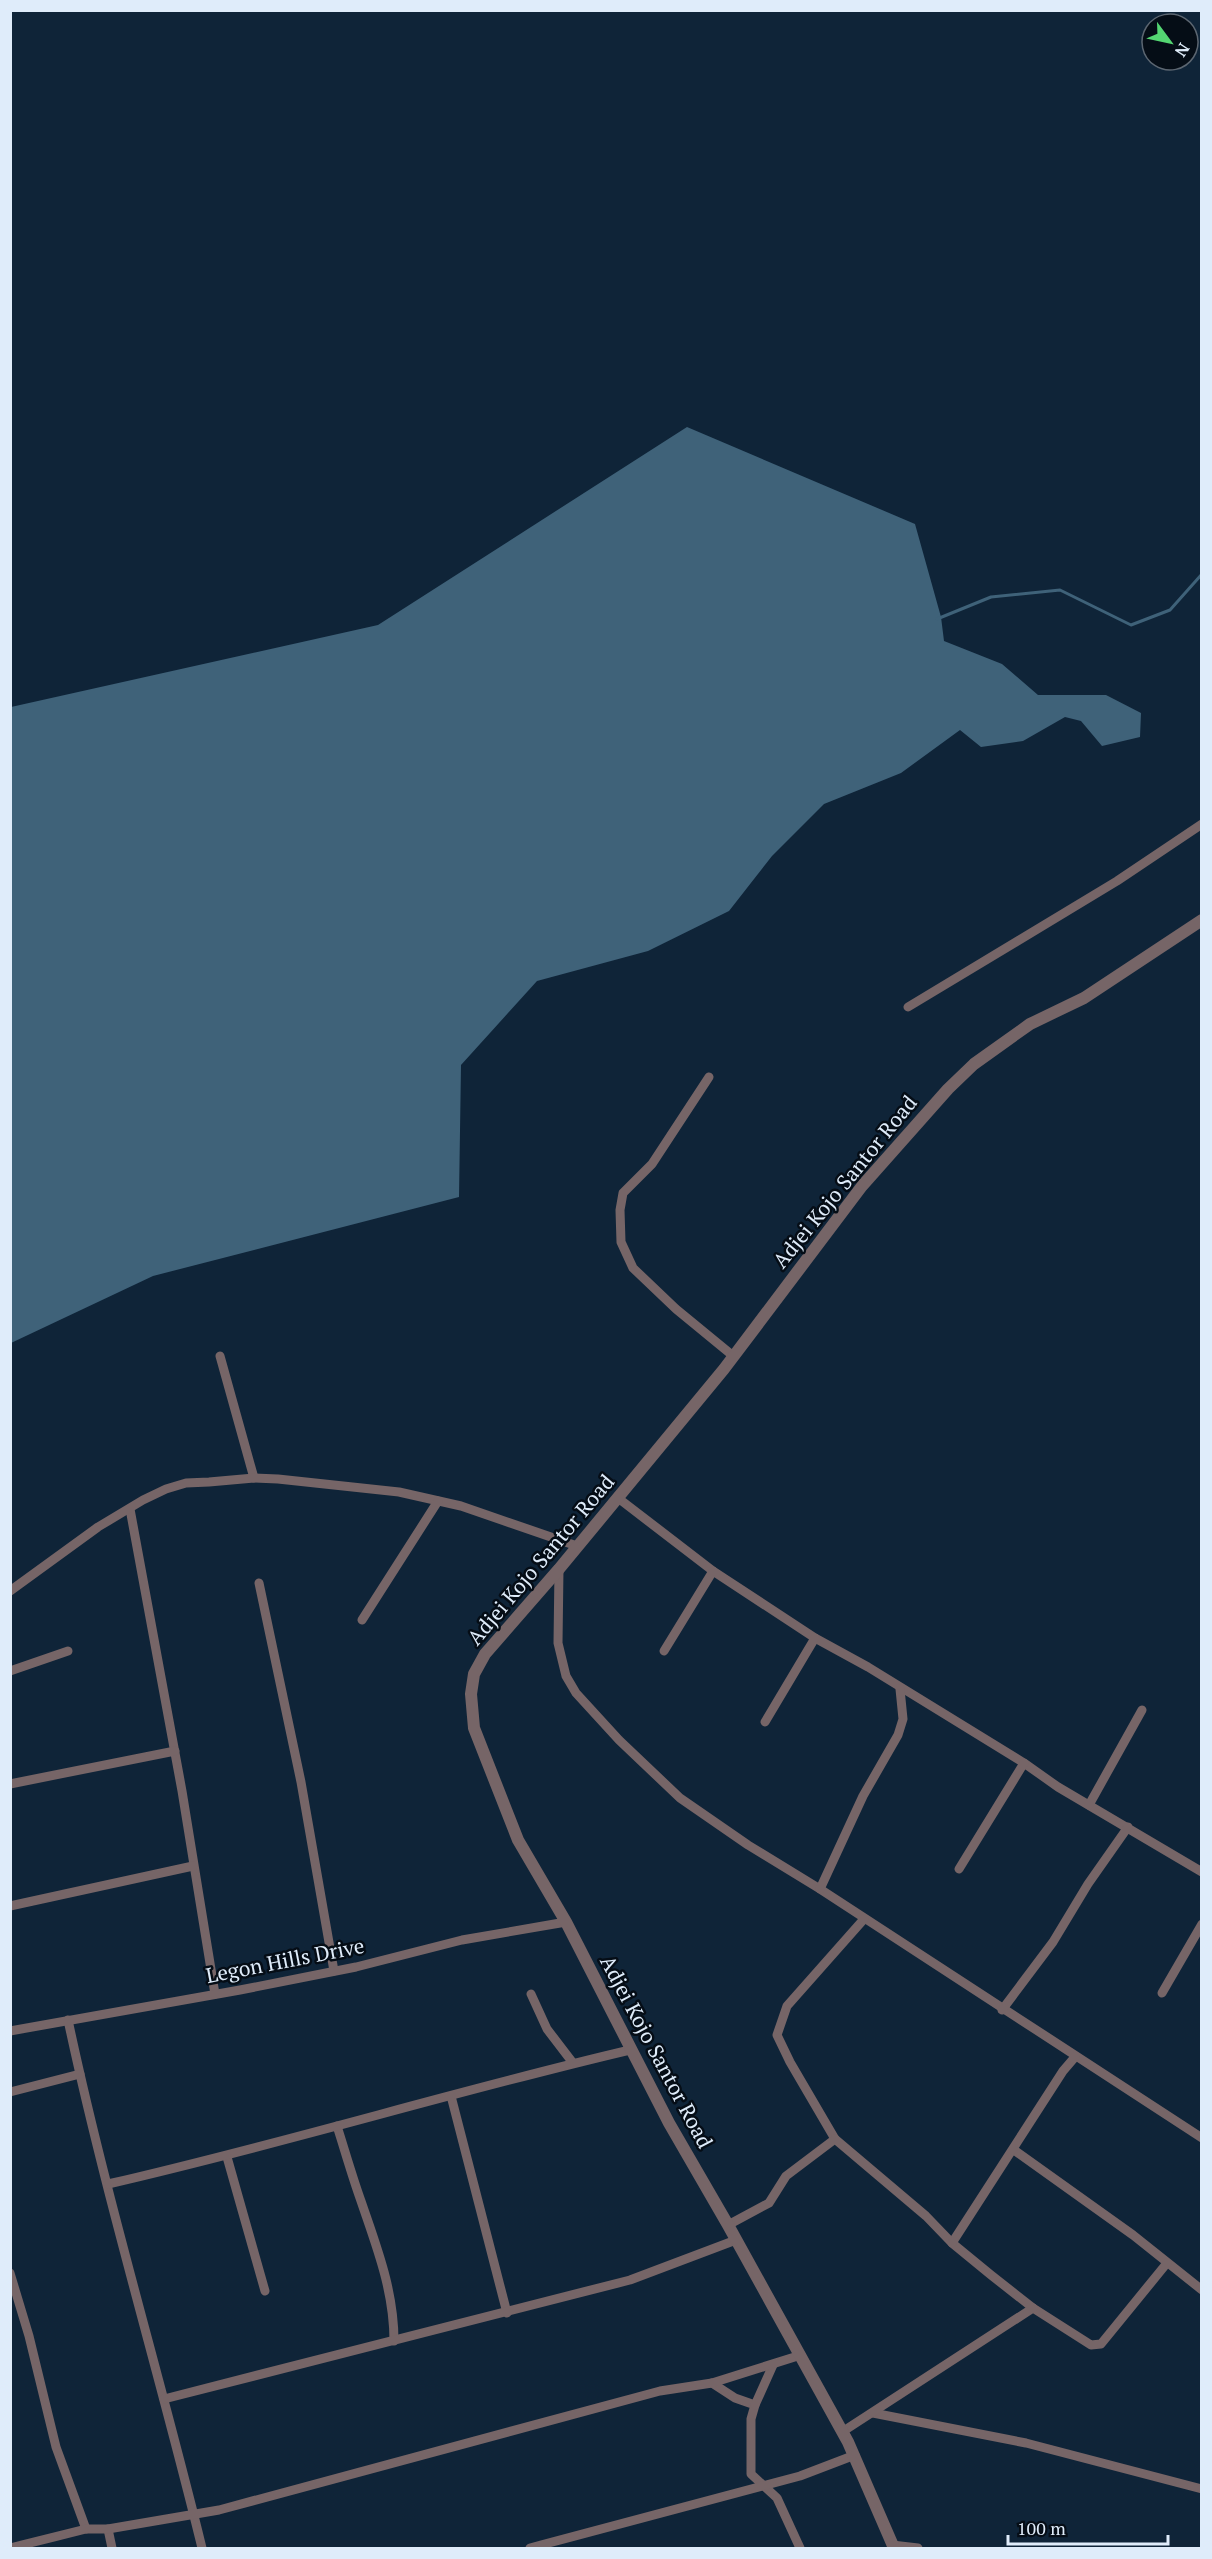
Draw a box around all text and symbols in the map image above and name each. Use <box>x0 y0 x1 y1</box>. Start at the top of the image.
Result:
north arrow <box>1140 12 1200 72</box>
text: N <box>1170 39 1195 61</box>
street label: Adjei Kojo Santor Road <box>766 1089 923 1274</box>
street label: Adjei Kojo Santor Road <box>460 1468 620 1651</box>
street label: Legon Hills Drive <box>203 1931 366 1989</box>
street label: Adjei Kojo Santor Road <box>594 1950 720 2153</box>
scale bar <box>1008 2508 1168 2546</box>
text: 100 m <box>1017 2516 1066 2540</box>

